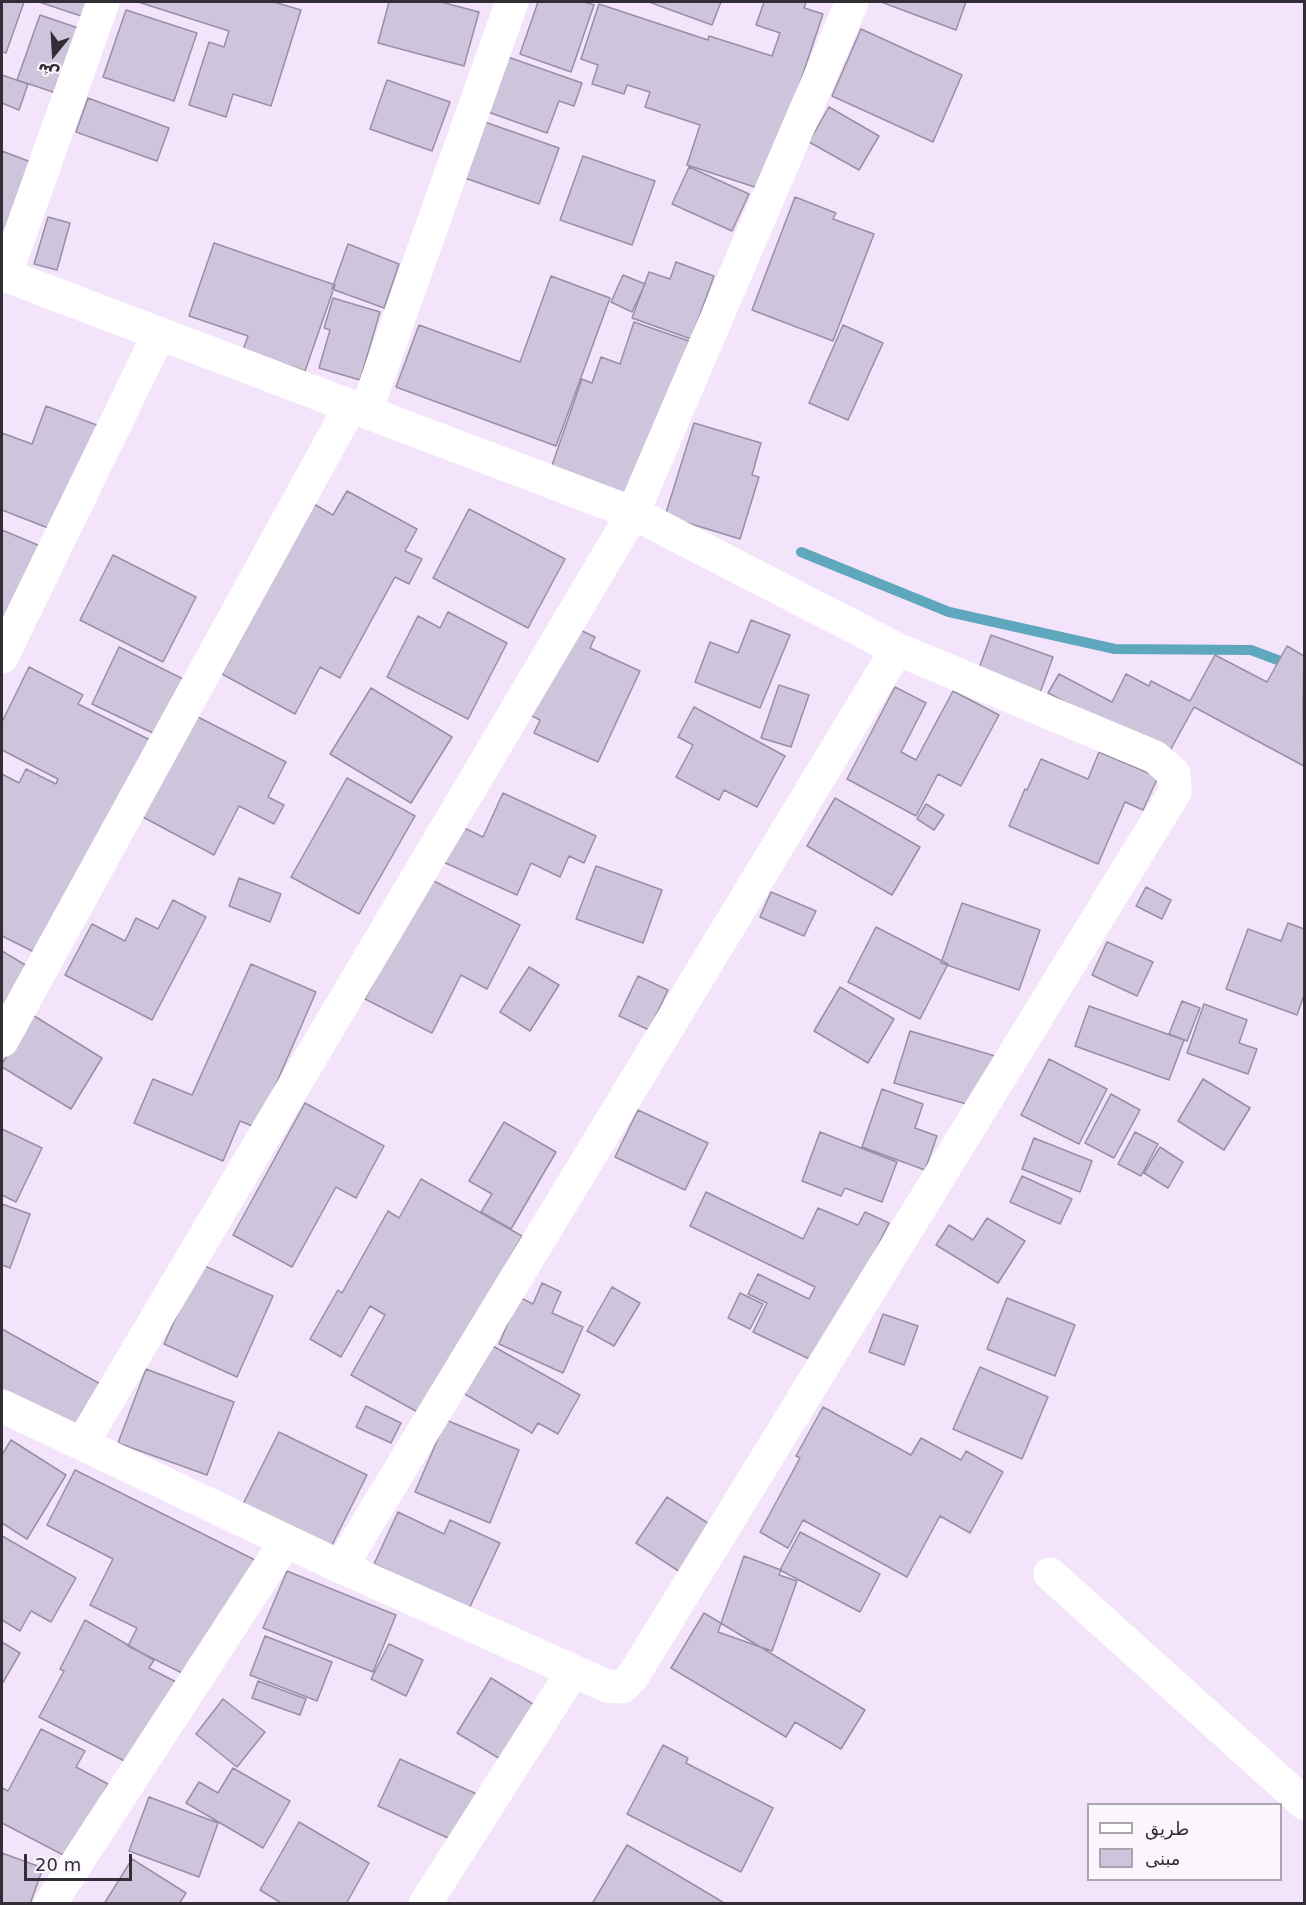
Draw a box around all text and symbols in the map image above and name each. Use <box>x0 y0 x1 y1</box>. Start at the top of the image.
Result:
north arrow <box>24 24 84 84</box>
text: ش <box>35 59 62 84</box>
legend <box>1087 1803 1282 1881</box>
text: طريق <box>1145 1818 1189 1839</box>
scale bar <box>27 1842 135 1880</box>
text: مبنى <box>1145 1848 1181 1869</box>
text: 20 m <box>35 1854 81 1875</box>

